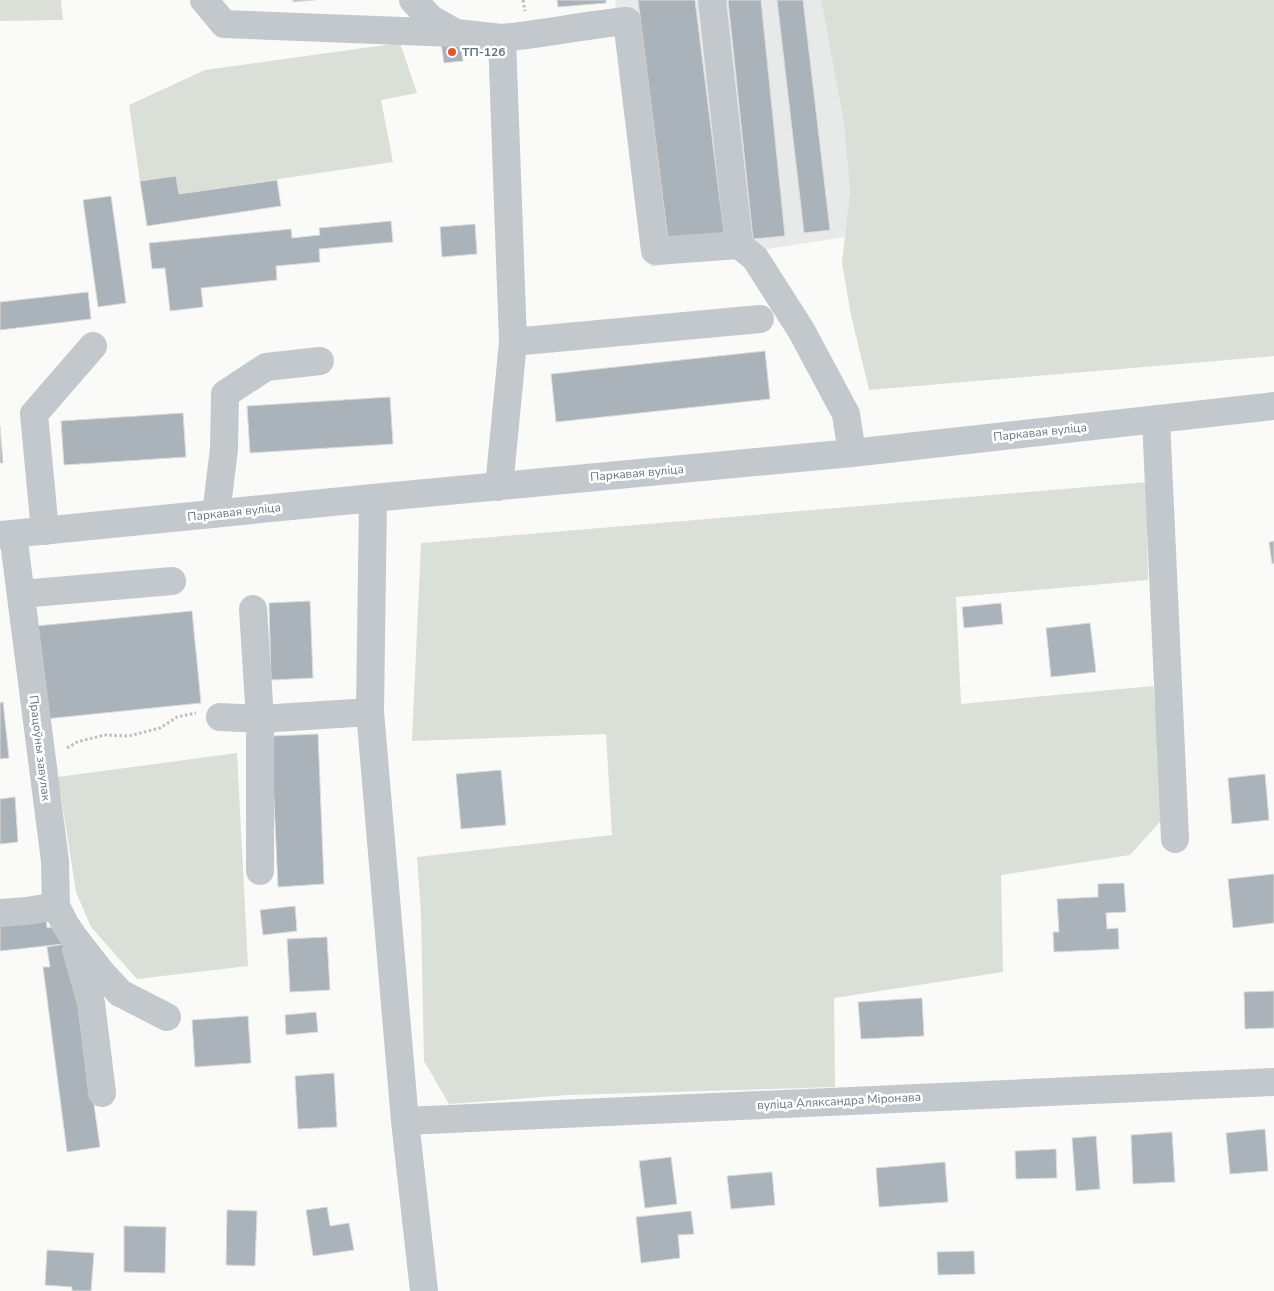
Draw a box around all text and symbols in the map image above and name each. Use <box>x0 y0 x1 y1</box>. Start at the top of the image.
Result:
place label: ТП-126 <box>462 44 505 60</box>
marker: ТП-126 <box>446 46 458 58</box>
street label: Паркавая вуліца <box>992 419 1088 445</box>
street label: Паркавая вуліца <box>590 461 684 485</box>
street label: Паркавая вуліца <box>186 499 282 525</box>
street label: Працоўны завулак <box>26 694 55 802</box>
street label: вуліца Аляксандра Міронава <box>757 1089 921 1113</box>

